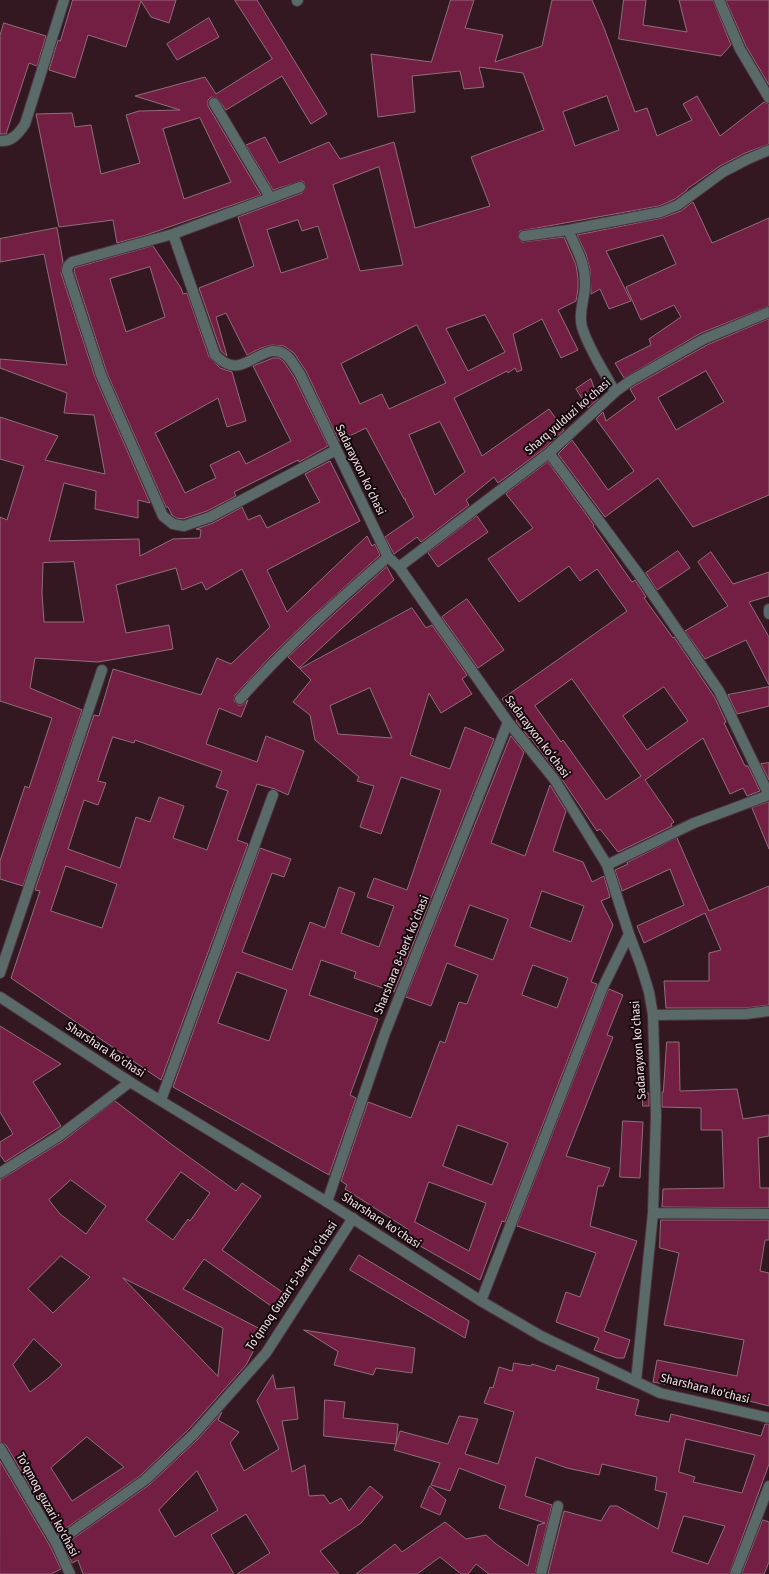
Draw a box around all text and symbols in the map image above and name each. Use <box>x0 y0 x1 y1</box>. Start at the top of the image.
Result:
street label: Sharq yulduzi koʻchasi <box>522 376 614 458</box>
street label: Sadarayxon koʻchasi <box>332 422 388 518</box>
street label: Sadarayxon koʻchasi <box>501 693 573 781</box>
street label: Sharshara 8-berk koʻchasi <box>372 894 432 1016</box>
street label: Sadarayxon koʻchasi <box>628 1000 650 1100</box>
street label: Sharshara ko'chasi <box>63 1019 147 1081</box>
street label: Sharshara ko'chasi <box>339 1190 423 1252</box>
street label: Toʻqmoq Guzari 5-berk koʻchasi <box>243 1219 341 1353</box>
street label: Sharshara ko'chasi <box>659 1371 751 1407</box>
street label: To'qmoq guzari ko'chasi <box>13 1451 81 1559</box>

